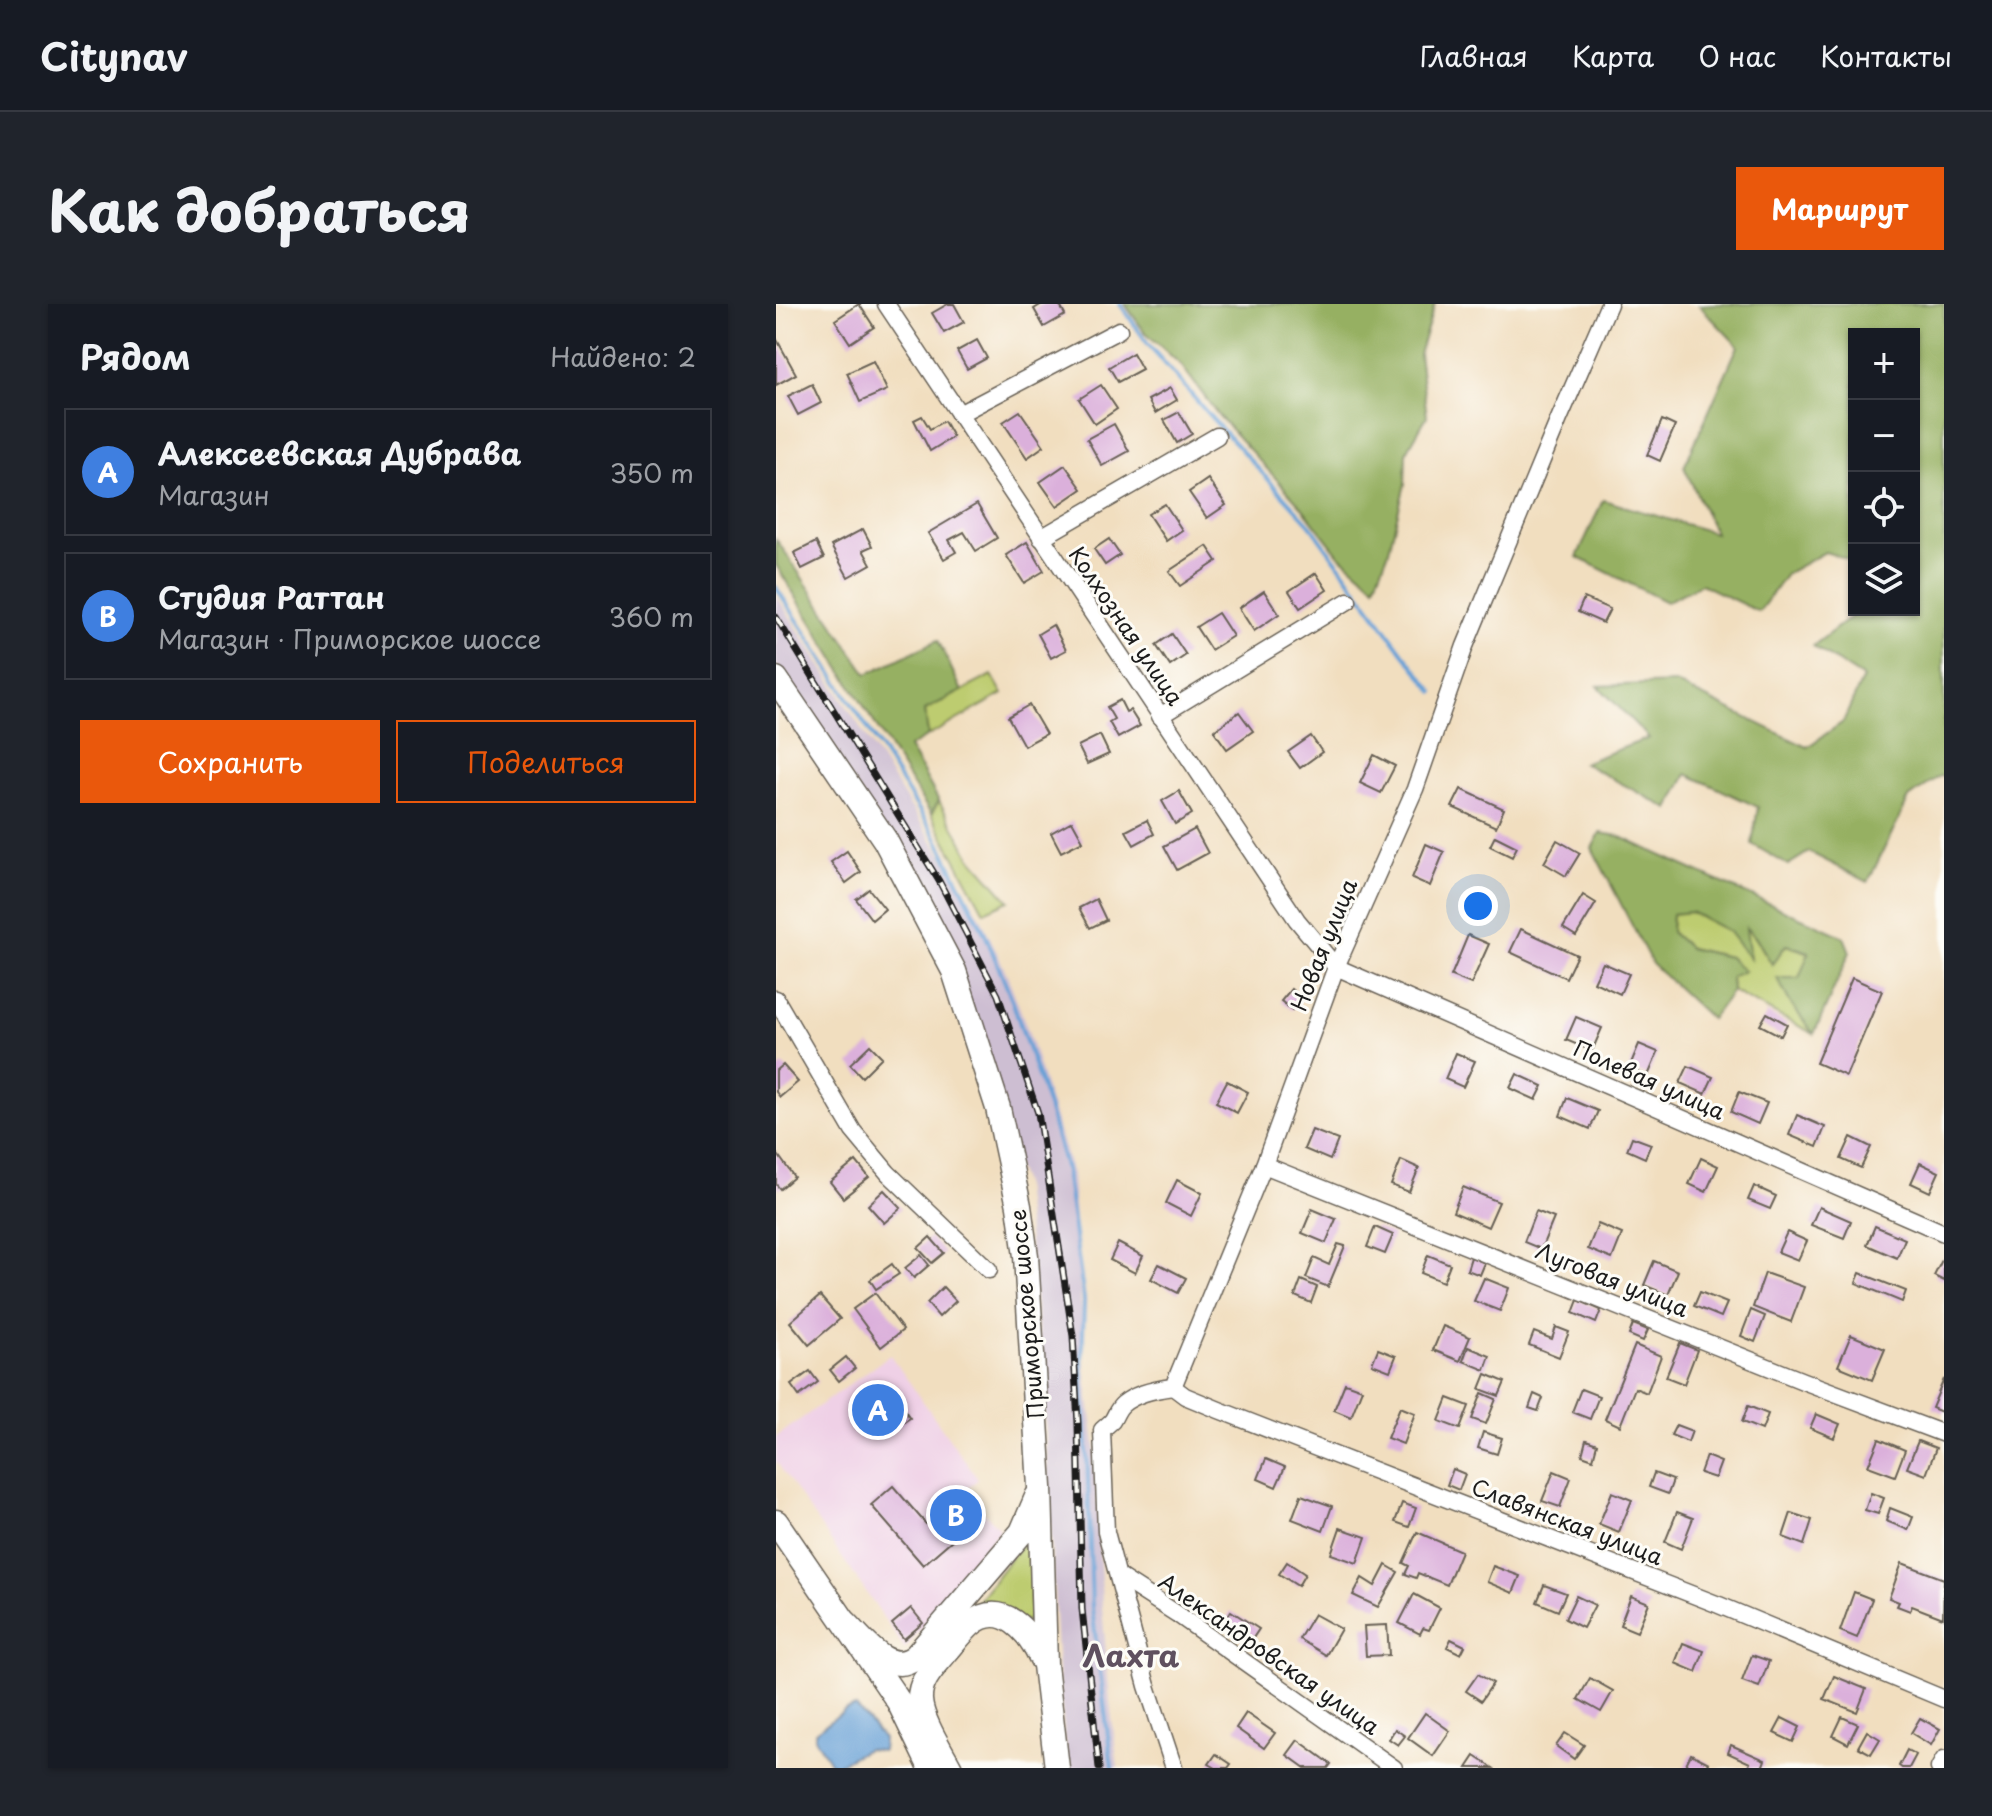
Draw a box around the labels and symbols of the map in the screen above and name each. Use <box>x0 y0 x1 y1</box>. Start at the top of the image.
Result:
street label: Колхозная улица <box>1062 539 1193 711</box>
street label: Новая улица <box>1281 873 1364 1016</box>
your location <box>1458 886 1498 926</box>
street label: Полевая улица <box>1569 1030 1731 1127</box>
street label: Приморское шоссе <box>1000 1208 1051 1420</box>
street label: Луговая улица <box>1531 1233 1694 1324</box>
pin: A <box>852 1380 904 1440</box>
street label: Славянская улица <box>1467 1469 1668 1572</box>
pin: B <box>930 1485 982 1545</box>
street label: Александровская улица <box>1153 1564 1387 1742</box>
district label: Лахта <box>1083 1632 1180 1677</box>

